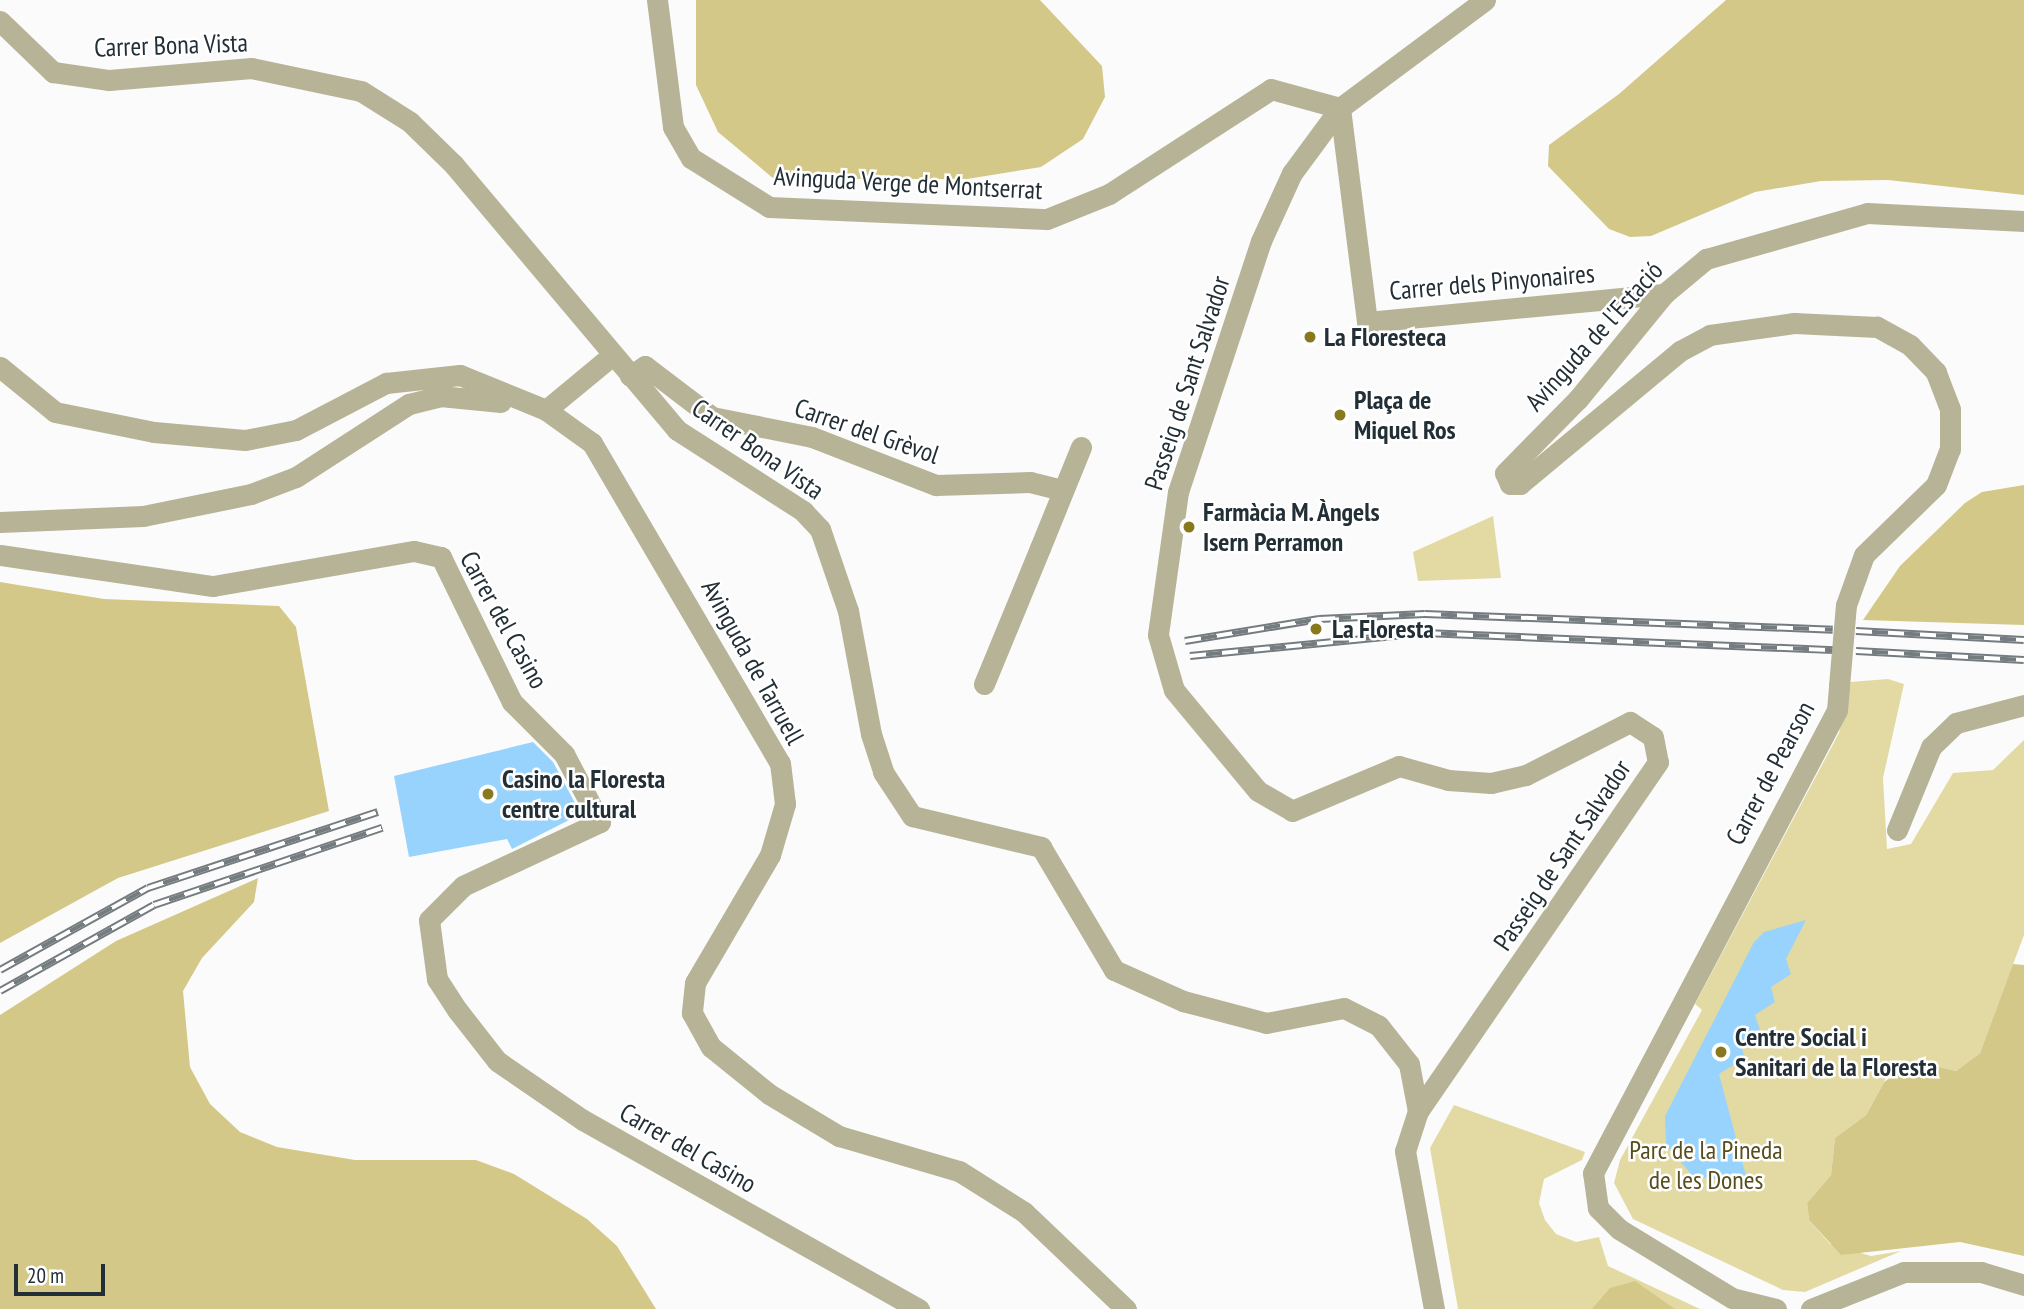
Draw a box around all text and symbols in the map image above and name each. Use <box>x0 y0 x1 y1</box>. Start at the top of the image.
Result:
street label: Carrer Bona Vista <box>93 27 249 63</box>
street label: Avinguda Verge de Montserrat <box>773 160 1043 206</box>
street label: Avinguda de l'Estació <box>1519 255 1669 417</box>
street label: Carrer dels Pinyonaires <box>1388 257 1596 307</box>
street label: Passeig de Sant Salvador <box>1138 272 1236 494</box>
place label: La Floresteca <box>1324 321 1446 353</box>
marker: La Floresteca <box>1302 329 1318 345</box>
place label: Plaça de Miquel Ros <box>1354 384 1456 446</box>
street label: Carrer Bona Vista <box>686 392 830 506</box>
street label: Carrer del Grèvol <box>791 392 943 470</box>
marker: Plaça de Miquel Ros <box>1332 407 1348 423</box>
place label: Farmàcia M. Àngels Isern Perramon <box>1203 496 1382 558</box>
marker: Farmàcia M. Àngels Isern Perramon <box>1181 519 1197 535</box>
street label: Carrer del Casino <box>453 546 555 694</box>
street label: Avinguda de Tarruell <box>695 574 811 750</box>
place label: La Floresta <box>1332 613 1434 645</box>
marker: La Floresta <box>1306 619 1326 639</box>
street label: Carrer de Pearson <box>1719 696 1821 850</box>
street label: Passeig de Sant Salvador <box>1487 754 1637 956</box>
place label: Casino la Floresta centre cultural <box>502 763 665 824</box>
marker: Casino la Floresta centre cultural <box>480 786 496 802</box>
place label: Centre Social i Sanitari de la Floresta <box>1735 1021 1937 1082</box>
marker: Centre Social i Sanitari de la Floresta <box>1713 1044 1729 1060</box>
street label: Carrer del Casino <box>614 1096 762 1200</box>
park label: Parc de la Pineda de les Dones <box>1629 1134 1783 1196</box>
scale bar <box>18 1250 108 1294</box>
text: 20 m <box>27 1262 64 1289</box>

